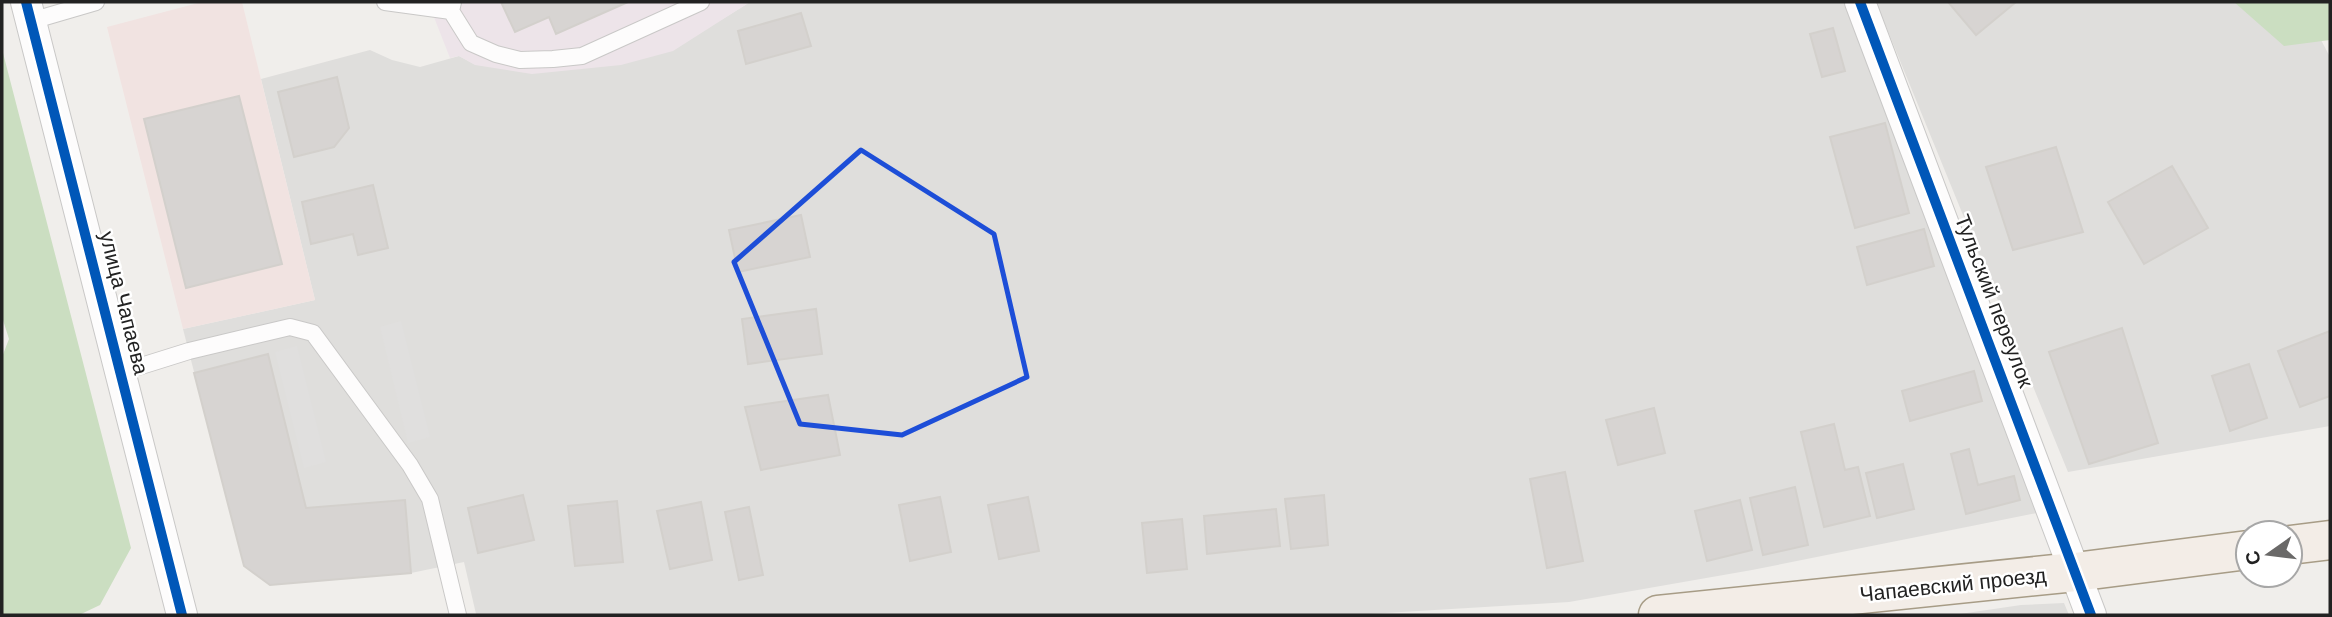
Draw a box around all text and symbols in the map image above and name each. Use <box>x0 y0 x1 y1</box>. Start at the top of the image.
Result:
street label: Тульский переулок <box>1951 211 2038 391</box>
street label: улица Чапаева <box>96 229 153 377</box>
north arrow <box>2234 519 2304 589</box>
text: С <box>2241 549 2265 567</box>
street label: Чапаевский проезд <box>1858 563 2047 606</box>

